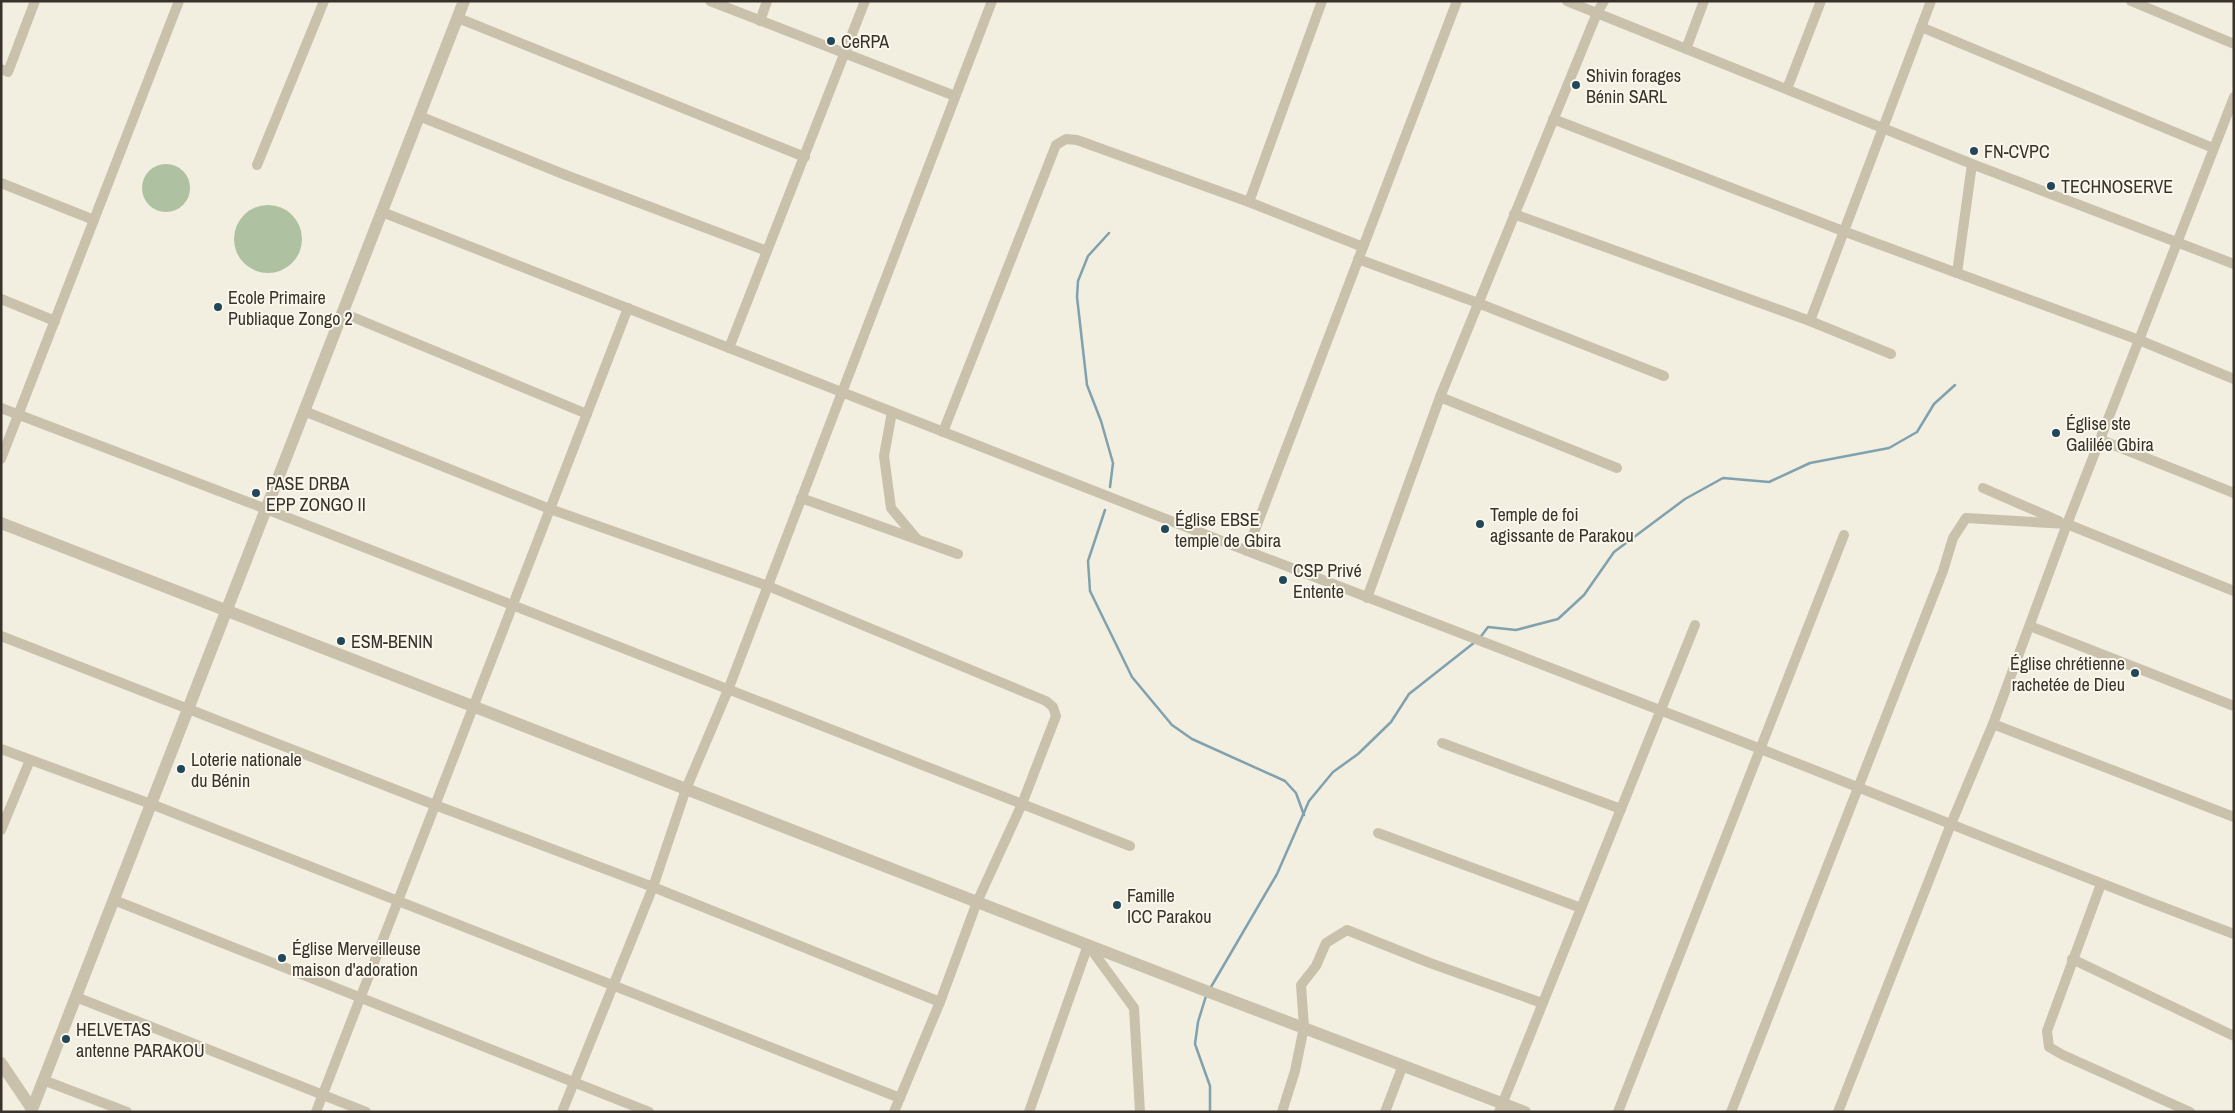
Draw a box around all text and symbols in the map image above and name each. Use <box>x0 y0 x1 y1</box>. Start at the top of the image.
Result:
place label: CeRPA <box>841 29 889 54</box>
marker: CeRPA <box>825 35 837 47</box>
place label: Shivin forages Bénin SARL <box>1586 63 1681 109</box>
marker: Shivin forages Bénin SARL <box>1570 79 1582 91</box>
place label: FN-CVPC <box>1984 139 2050 164</box>
marker: FN-CVPC <box>1968 145 1980 157</box>
place label: TECHNOSERVE <box>2061 174 2173 199</box>
marker: TECHNOSERVE <box>2045 180 2057 192</box>
place label: Ecole Primaire Publiaque Zongo 2 <box>228 285 353 331</box>
marker: Ecole Primaire Publiaque Zongo 2 <box>212 301 224 313</box>
place label: Église ste Galilée Gbira <box>2066 411 2154 457</box>
marker: Église ste Galilée Gbira <box>2050 427 2062 439</box>
place label: PASE DRBA EPP ZONGO II <box>266 471 366 517</box>
marker: PASE DRBA EPP ZONGO II <box>250 487 262 499</box>
place label: Temple de foi agissante de Parakou <box>1490 502 1634 548</box>
place label: Église EBSE temple de Gbira <box>1175 507 1281 553</box>
marker: Temple de foi agissante de Parakou <box>1474 518 1486 530</box>
marker: Église EBSE temple de Gbira <box>1159 523 1171 535</box>
place label: CSP Privé Entente <box>1293 558 1362 604</box>
marker: CSP Privé Entente <box>1277 574 1289 586</box>
place label: ESM-BENIN <box>351 629 433 654</box>
marker: ESM-BENIN <box>335 635 347 647</box>
place label: Église chrétienne rachetée de Dieu <box>2010 651 2125 697</box>
marker: Église chrétienne rachetée de Dieu <box>2129 667 2141 679</box>
place label: Loterie nationale du Bénin <box>191 747 302 793</box>
marker: Loterie nationale du Bénin <box>175 763 187 775</box>
place label: Famille ICC Parakou <box>1127 883 1212 929</box>
marker: Famille ICC Parakou <box>1111 899 1123 911</box>
place label: Église Merveilleuse maison d'adoration <box>292 936 421 982</box>
marker: Église Merveilleuse maison d'adoration <box>276 952 288 964</box>
place label: HELVETAS antenne PARAKOU <box>76 1017 205 1063</box>
marker: HELVETAS antenne PARAKOU <box>60 1033 72 1045</box>

